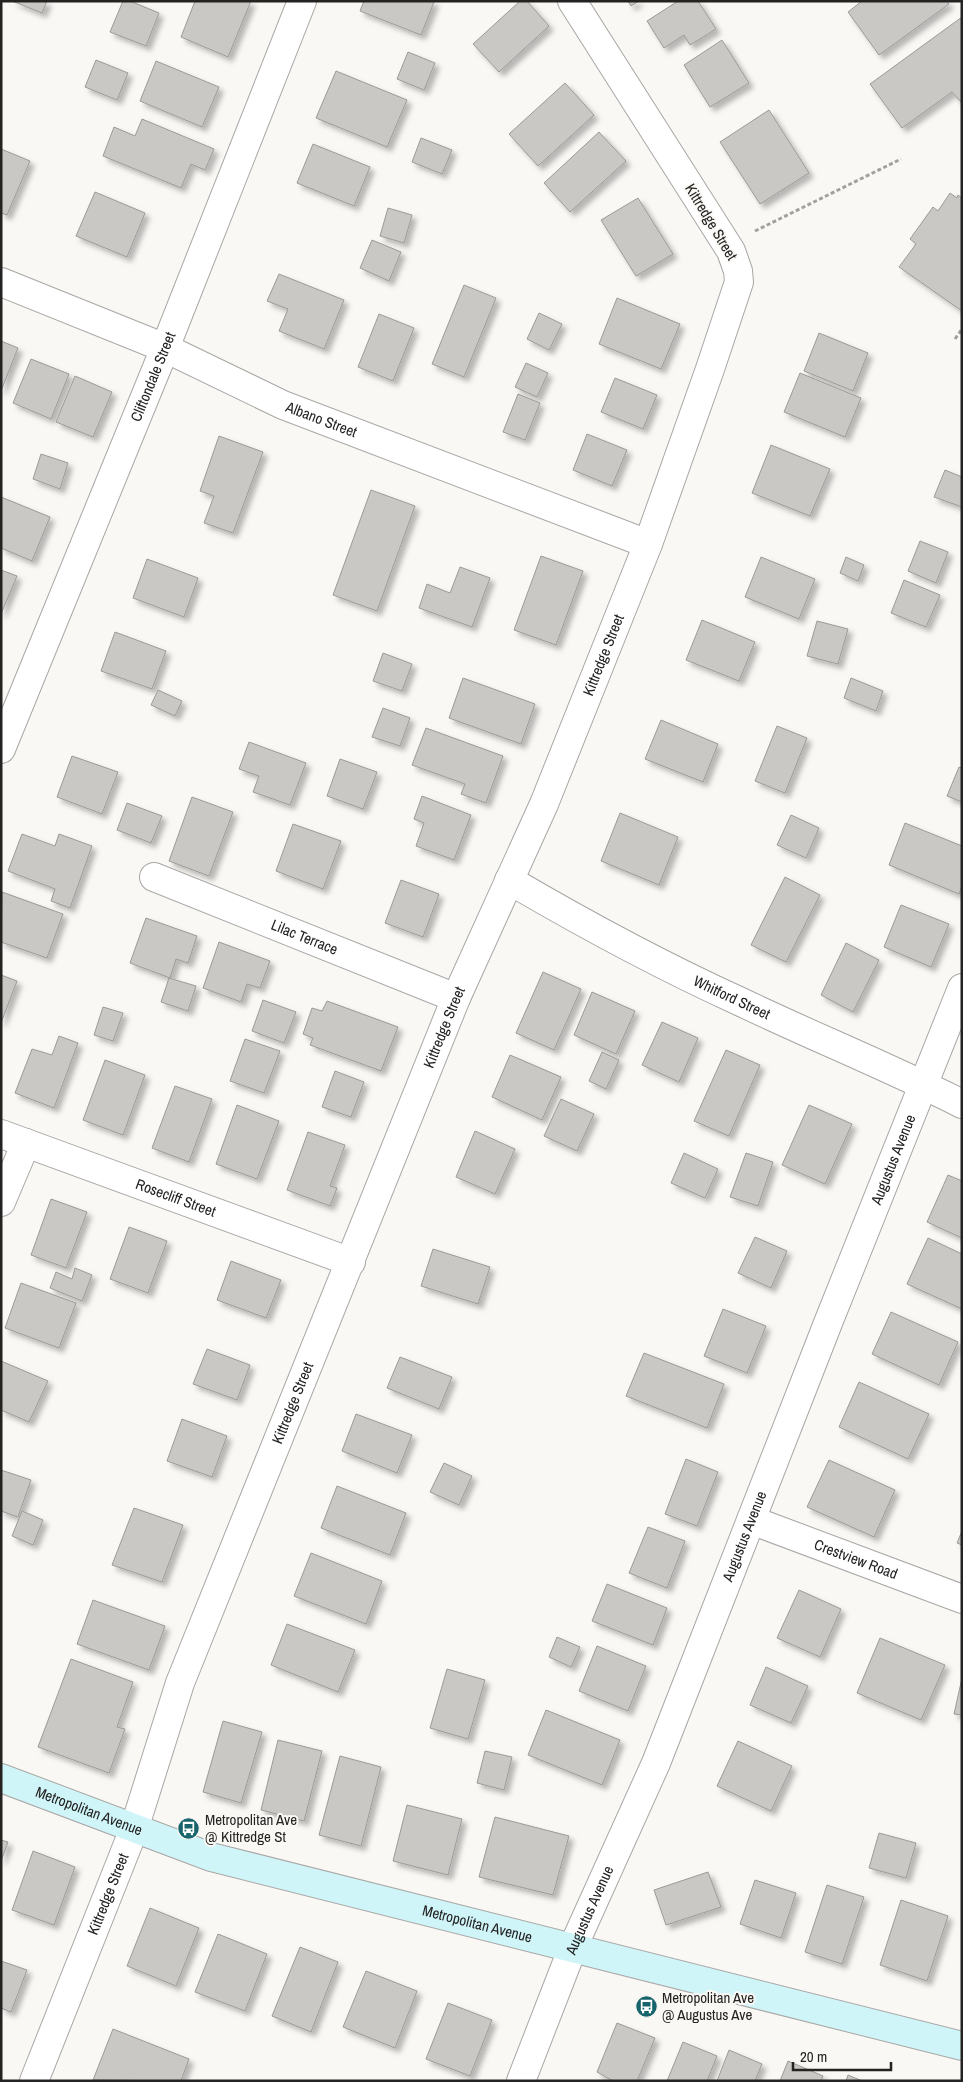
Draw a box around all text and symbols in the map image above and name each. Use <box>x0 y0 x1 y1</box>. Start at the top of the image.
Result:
street label: Kittredge Street <box>680 179 743 265</box>
street label: Cliftondale Street <box>125 328 181 425</box>
street label: Albano Street <box>282 396 361 442</box>
street label: Kittredge Street <box>577 611 629 699</box>
street label: Lilac Terrace <box>268 914 341 960</box>
street label: Whitford Street <box>690 970 774 1025</box>
street label: Kittredge Street <box>418 983 470 1071</box>
street label: Augustus Avenue <box>865 1111 920 1209</box>
street label: Rosecliff Street <box>133 1173 219 1222</box>
street label: Kittredge Street <box>266 1358 318 1447</box>
street label: Augustus Avenue <box>717 1488 771 1585</box>
street label: Crestview Road <box>811 1534 901 1584</box>
street label: Metropolitan Avenue <box>33 1781 146 1840</box>
place label: Metropolitan Ave @ Kittredge St <box>205 1809 297 1847</box>
bus stop icon: Metropolitan Ave @ Kittredge St <box>177 1817 201 1841</box>
street label: Kittredge Street <box>82 1849 134 1938</box>
street label: Augustus Avenue <box>560 1862 618 1959</box>
street label: Metropolitan Avenue <box>420 1900 535 1948</box>
place label: Metropolitan Ave @ Augustus Ave <box>662 1987 754 2025</box>
bus stop icon: Metropolitan Ave @ Augustus Ave <box>634 1995 658 2019</box>
scale bar <box>793 2040 890 2072</box>
text: 20 m <box>800 2046 827 2067</box>

